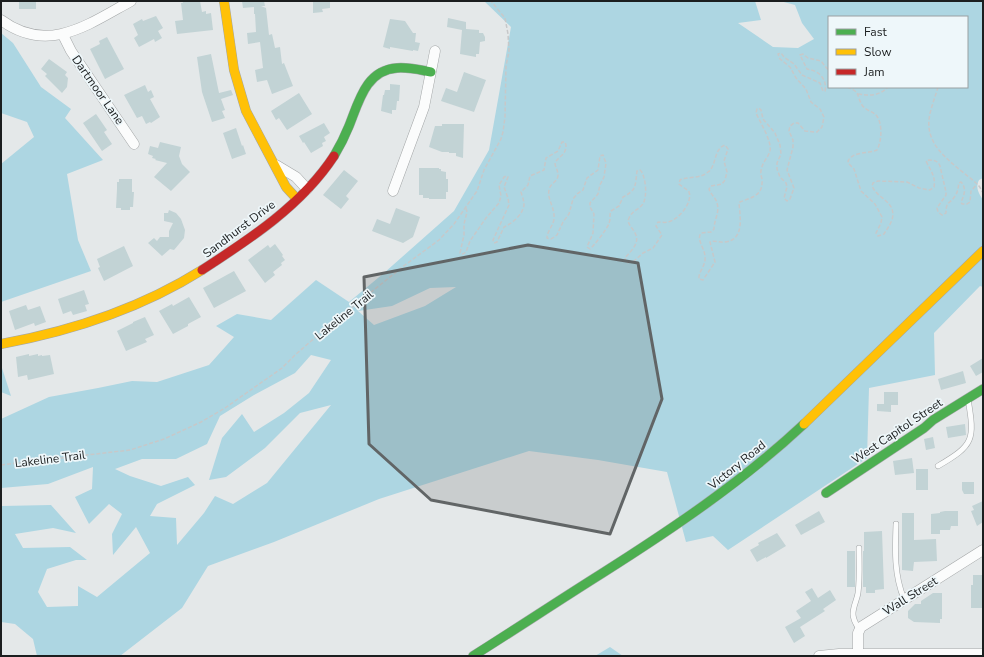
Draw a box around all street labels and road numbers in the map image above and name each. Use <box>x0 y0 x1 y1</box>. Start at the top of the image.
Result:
street label: Dartmoor Lane <box>68 52 128 128</box>
street label: Sandhurst Drive <box>200 196 278 262</box>
street label: Lakeline Trail <box>311 286 377 344</box>
street label: West Capitol Street <box>849 394 946 467</box>
street label: Victory Road <box>704 437 769 494</box>
street label: Lakeline Trail <box>14 447 87 471</box>
street label: Wall Street <box>880 572 941 619</box>

